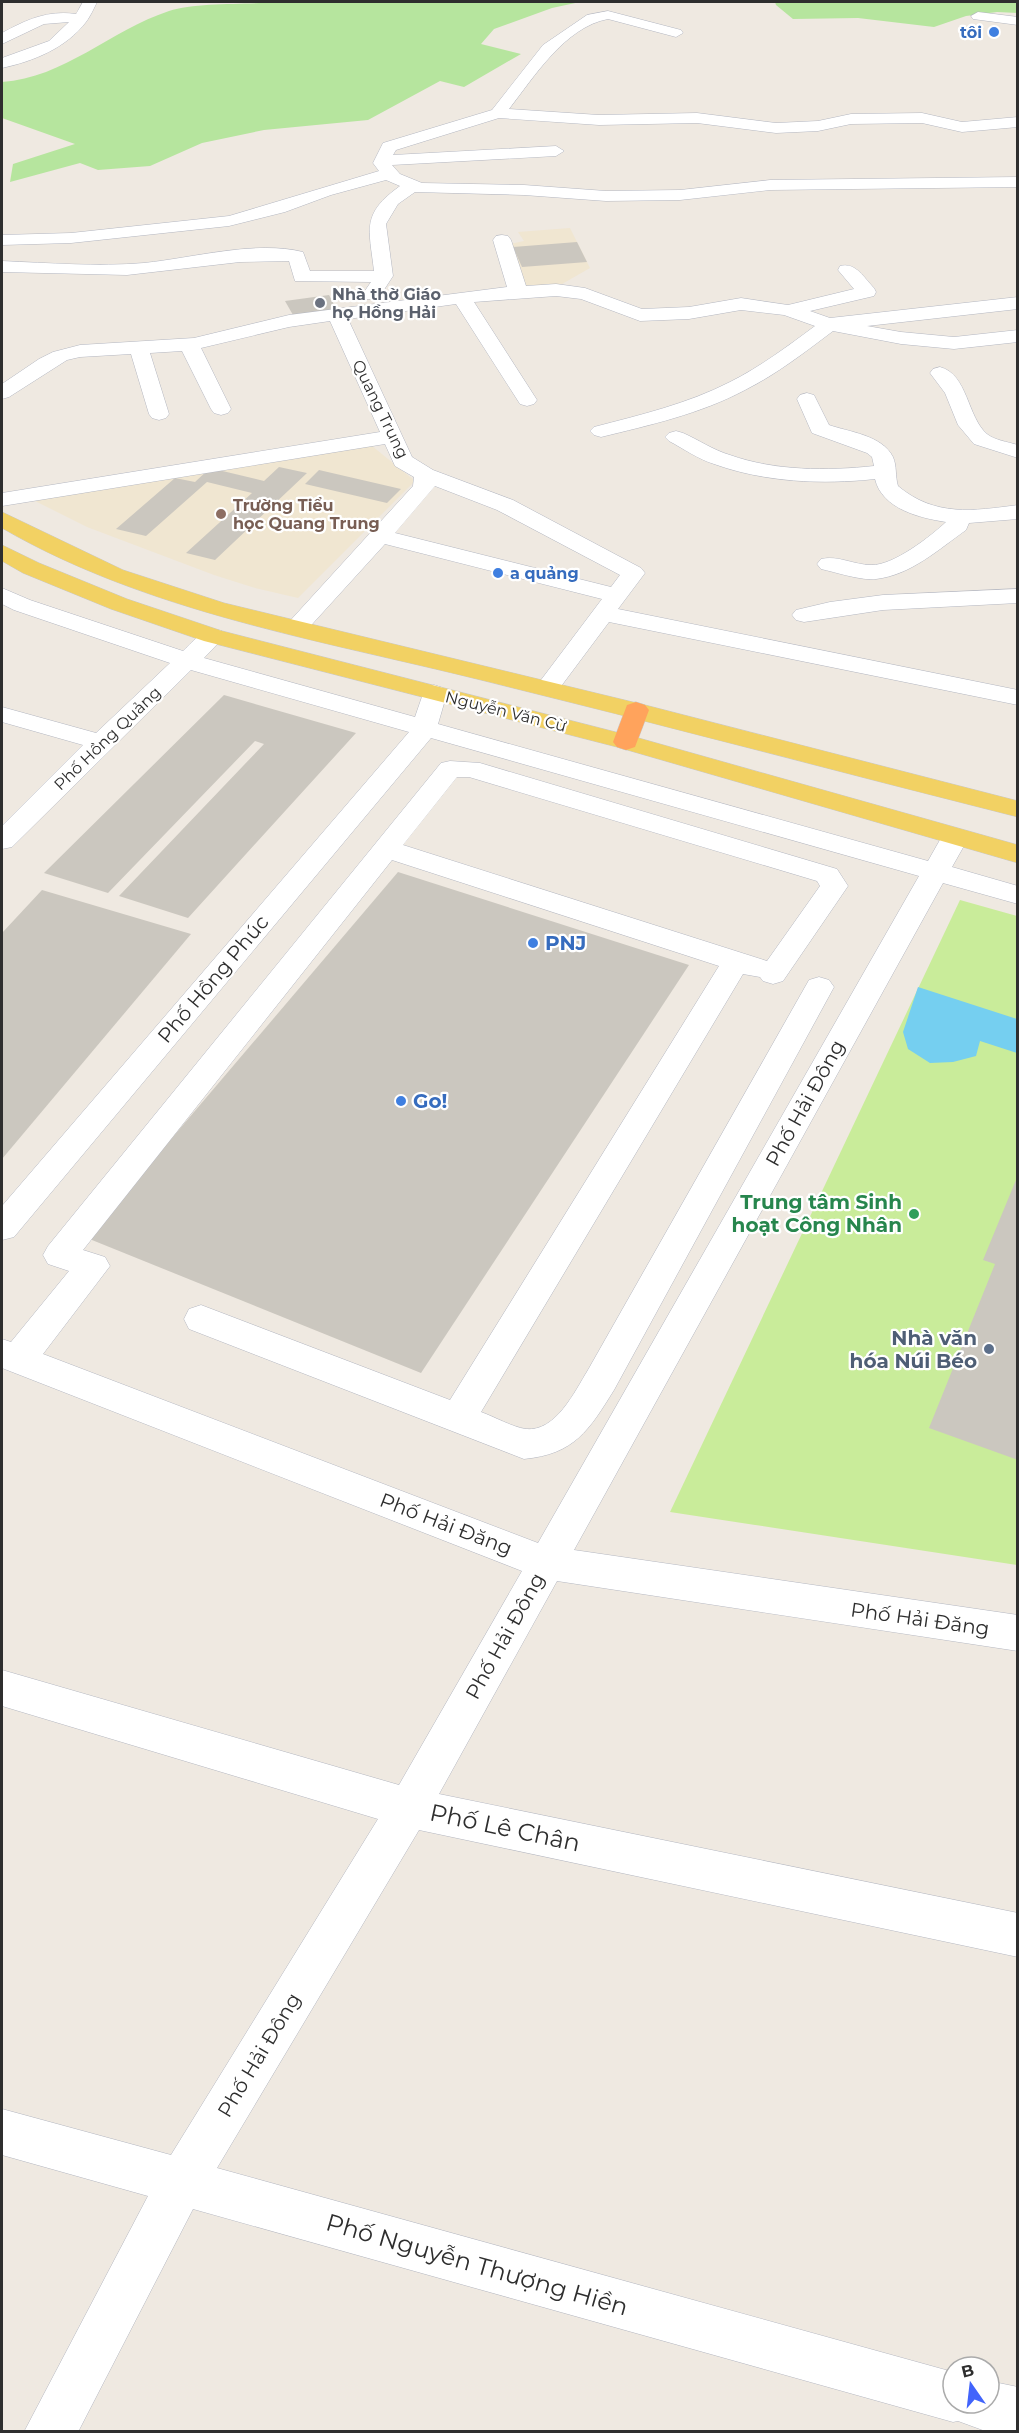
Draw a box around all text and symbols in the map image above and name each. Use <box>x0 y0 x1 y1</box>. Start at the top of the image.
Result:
place label: tôi <box>960 23 982 42</box>
marker: tôi <box>987 25 1001 39</box>
place label: Nhà thờ Giáo họ Hồng Hải <box>332 285 441 322</box>
marker: Nhà thờ Giáo họ Hồng Hải <box>313 296 327 310</box>
street label: Quang Trung <box>348 357 413 462</box>
place label: Trường Tiểu học Quang Trung <box>233 496 380 533</box>
marker: Trường Tiểu học Quang Trung <box>214 507 228 521</box>
place label: a quảng <box>510 564 579 583</box>
marker: a quảng <box>491 566 505 580</box>
street label: Phố Hồng Quảng <box>50 683 165 794</box>
street label: Nguyễn Văn Cừ <box>443 687 569 736</box>
street label: Phố Hồng Phúc <box>153 910 273 1048</box>
place label: PNJ <box>545 931 586 955</box>
marker: PNJ <box>526 936 540 950</box>
street label: Phố Hải Đông <box>760 1036 850 1170</box>
place label: Go! <box>413 1089 447 1113</box>
marker: Go! <box>394 1094 408 1108</box>
place label: Trung tâm Sinh hoạt Công Nhân <box>732 1190 902 1237</box>
marker: Trung tâm Sinh hoạt Công Nhân <box>907 1207 921 1221</box>
place label: Nhà văn hóa Núi Béo <box>850 1326 977 1373</box>
marker: Nhà văn hóa Núi Béo <box>982 1342 996 1356</box>
street label: Phố Hải Đăng <box>376 1488 516 1560</box>
street label: Phố Hải Đông <box>460 1569 550 1703</box>
street label: Phố Hải Đăng <box>849 1597 991 1641</box>
street label: Phố Lê Chân <box>427 1797 583 1858</box>
street label: Phố Hải Đông <box>212 1989 306 2121</box>
street label: Phố Nguyễn Thượng Hiền <box>323 2207 632 2322</box>
north arrow <box>941 2355 1001 2415</box>
text: B <box>959 2360 976 2382</box>

